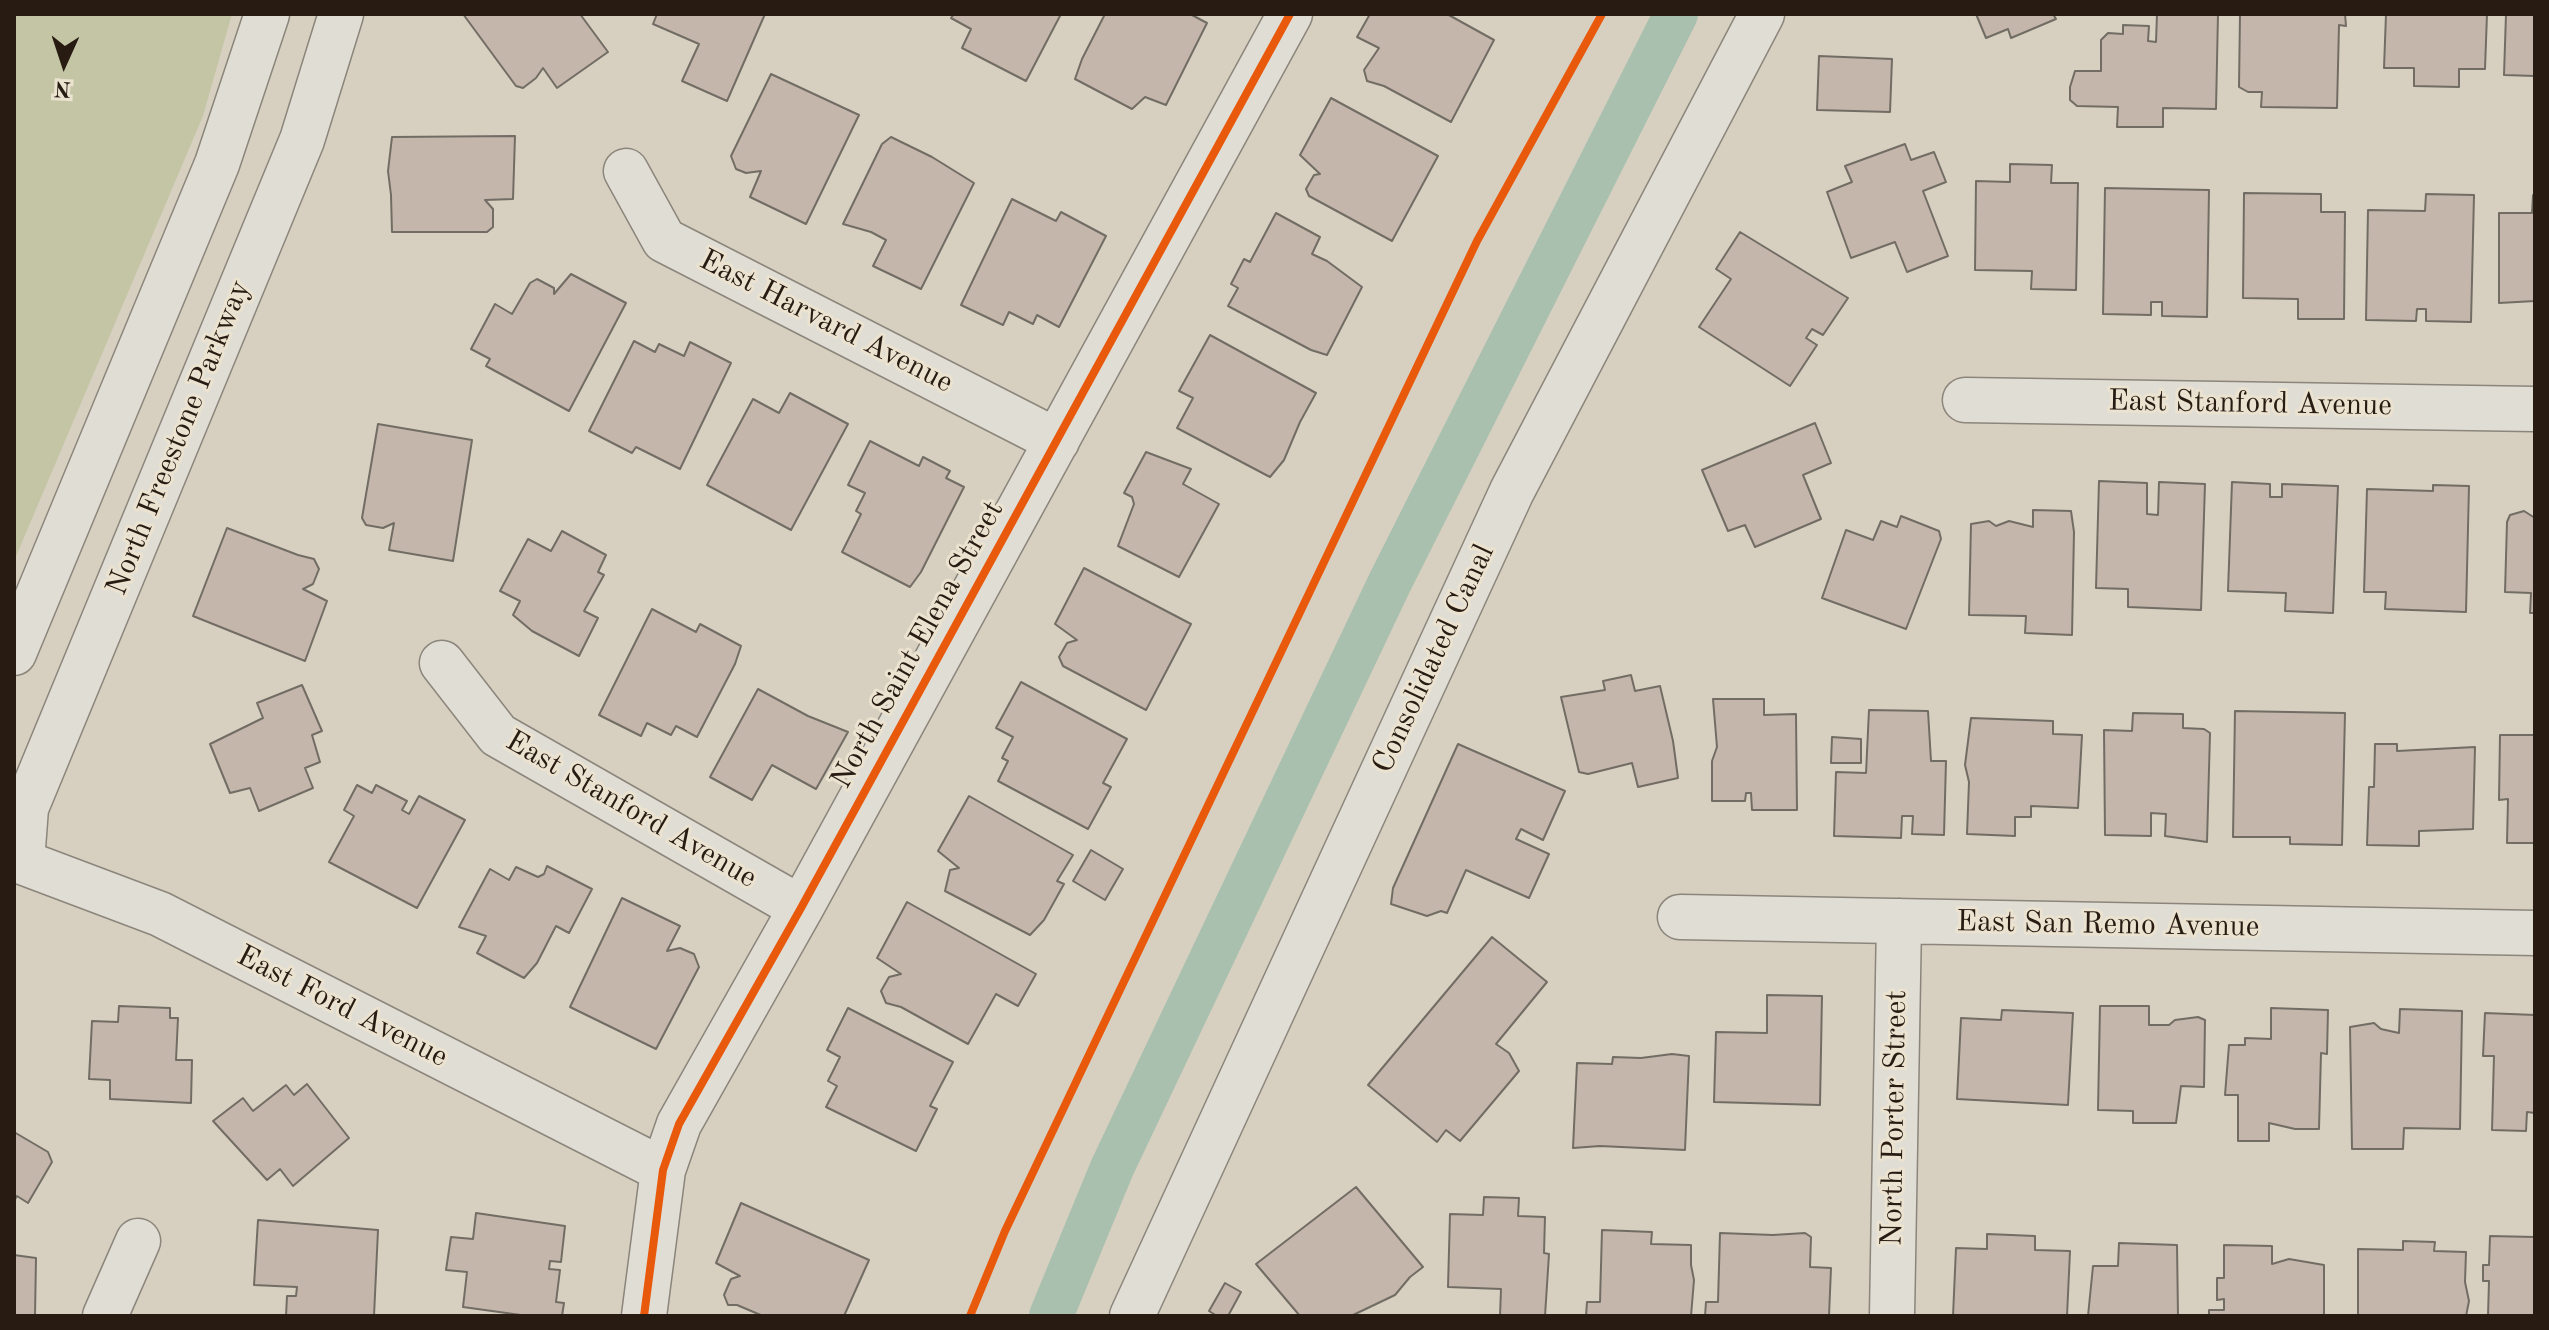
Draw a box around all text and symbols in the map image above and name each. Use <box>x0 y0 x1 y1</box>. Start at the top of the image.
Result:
north arrow <box>24 24 104 104</box>
text: N <box>54 77 72 99</box>
street label: East Harvard Avenue <box>693 242 959 402</box>
street label: North Freestone Parkway <box>99 275 259 601</box>
street label: East Stanford Avenue <box>2108 384 2392 424</box>
street label: North Saint Elena Street <box>824 495 1012 795</box>
street label: Consolidated Canal <box>1365 539 1503 779</box>
street label: East Stanford Avenue <box>499 723 763 897</box>
street label: East San Remo Avenue <box>1956 904 2260 946</box>
street label: East Ford Avenue <box>230 938 454 1076</box>
street label: North Porter Street <box>1875 990 1915 1246</box>

